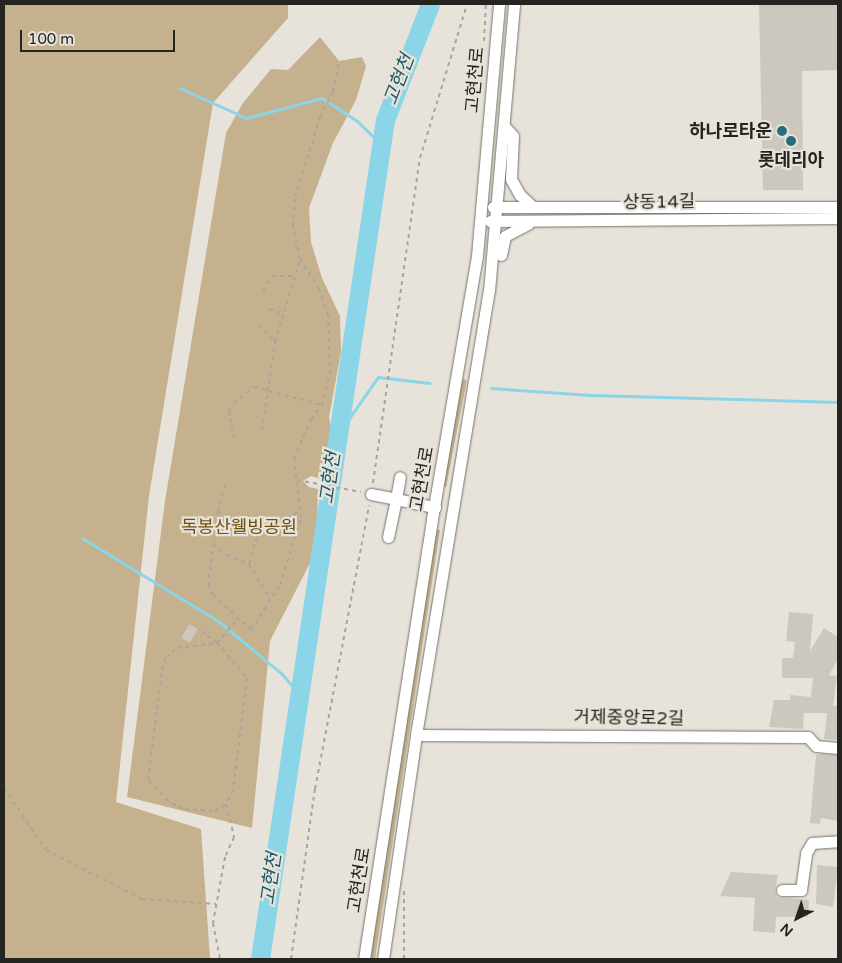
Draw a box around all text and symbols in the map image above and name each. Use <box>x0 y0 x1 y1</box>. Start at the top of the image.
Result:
scale bar <box>22 20 178 52</box>
text: 100 m <box>28 30 74 48</box>
street label: 고현천로 <box>461 46 489 114</box>
water label: 고현천 <box>380 51 420 109</box>
place label: 하나로타운 <box>689 120 772 142</box>
marker: 하나로타운 <box>776 125 788 137</box>
marker: 롯데리아 <box>785 135 797 147</box>
place label: 롯데리아 <box>758 149 824 171</box>
street label: 상동14길 <box>623 191 695 213</box>
street label: 고현천로 <box>406 445 438 513</box>
water label: 고현천 <box>316 450 346 506</box>
park label: 독봉산웰빙공원 <box>181 516 297 538</box>
street label: 거제중앙로2길 <box>573 706 685 730</box>
street label: 고현천로 <box>343 846 375 914</box>
water label: 고현천 <box>257 851 287 907</box>
north arrow <box>772 893 822 943</box>
text: N <box>777 920 797 940</box>

